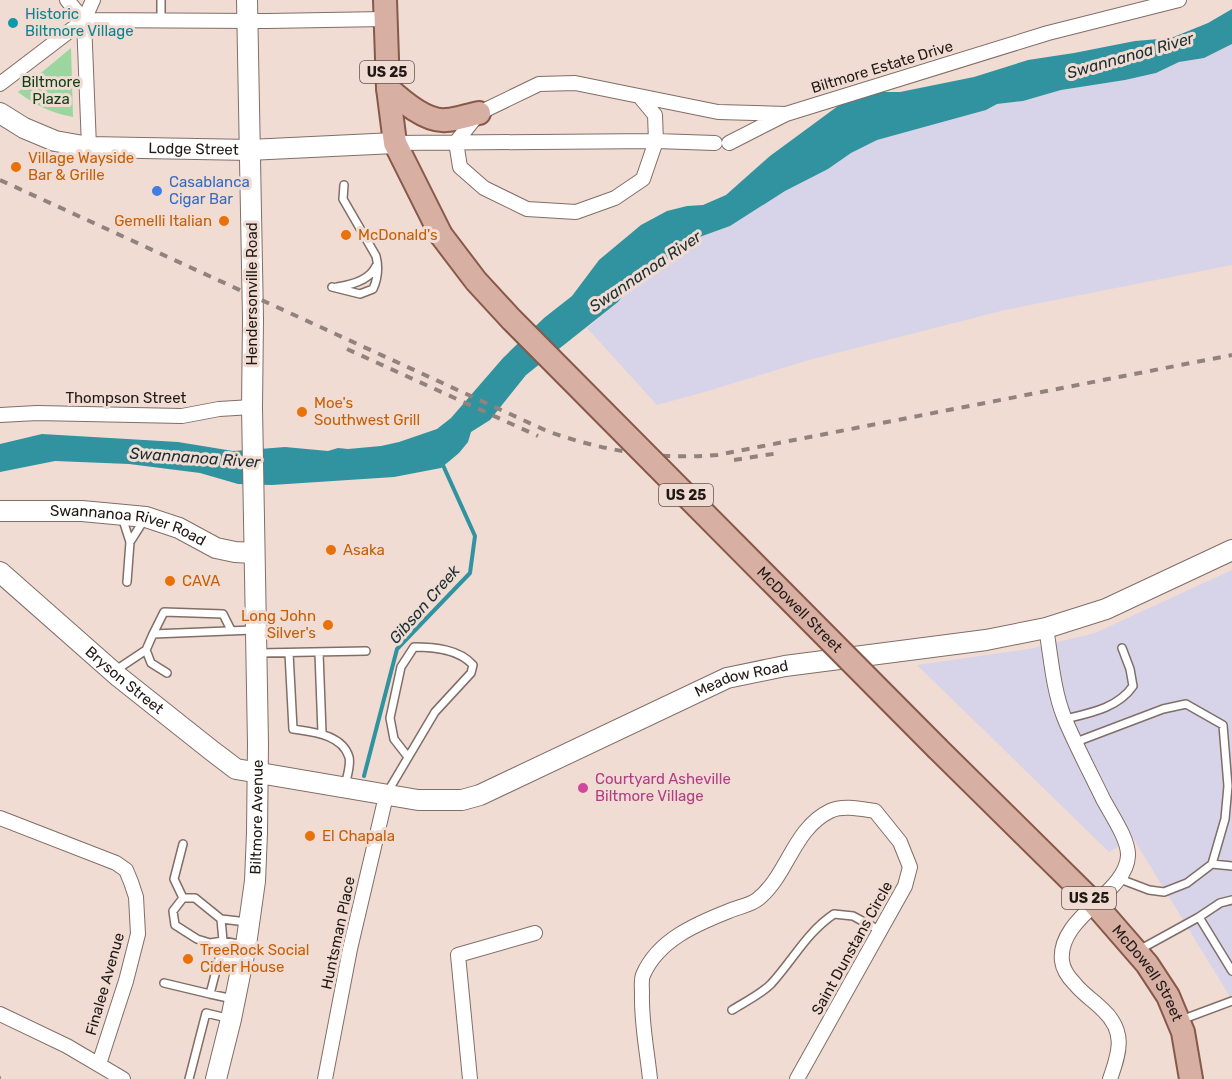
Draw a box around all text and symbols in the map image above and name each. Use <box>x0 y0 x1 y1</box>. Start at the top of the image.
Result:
place label: Historic Biltmore Village <box>25 5 134 40</box>
marker: Historic Biltmore Village <box>6 16 20 30</box>
water label: Swannanoa River <box>1065 28 1197 83</box>
street label: Biltmore Estate Drive <box>809 37 955 97</box>
road number: US 25 <box>360 61 414 83</box>
park label: Biltmore Plaza <box>21 73 81 108</box>
street label: Lodge Street <box>148 139 239 159</box>
place label: Village Wayside Bar & Grille <box>28 149 134 184</box>
marker: Village Wayside Bar & Grille <box>9 160 23 174</box>
place label: Casablanca Cigar Bar <box>169 173 250 208</box>
marker: Casablanca Cigar Bar <box>150 184 164 198</box>
place label: Gemelli Italian <box>114 212 212 230</box>
marker: Gemelli Italian <box>217 214 231 228</box>
street label: Hendersonville Road <box>243 222 261 366</box>
place label: McDonald's <box>358 226 438 244</box>
water label: Swannanoa River <box>586 226 706 316</box>
marker: McDonald's <box>339 228 353 242</box>
street label: Thompson Street <box>66 389 187 407</box>
place label: Moe's Southwest Grill <box>314 394 420 429</box>
marker: Moe's Southwest Grill <box>295 405 309 419</box>
water label: Swannanoa River <box>129 443 262 472</box>
road number: US 25 <box>659 484 713 506</box>
street label: Swannanoa River Road <box>50 502 209 550</box>
place label: Asaka <box>343 541 385 559</box>
marker: Asaka <box>324 543 338 557</box>
water label: Gibson Creek <box>385 561 464 648</box>
street label: McDowell Street <box>753 563 846 656</box>
place label: CAVA <box>182 572 220 590</box>
marker: CAVA <box>163 574 177 588</box>
place label: Long John Silver's <box>241 607 316 642</box>
marker: Long John Silver's <box>321 618 335 632</box>
street label: Bryson Street <box>82 643 167 718</box>
street label: Meadow Road <box>692 657 790 701</box>
street label: Biltmore Avenue <box>246 759 267 875</box>
place label: Courtyard Asheville Biltmore Village <box>595 770 731 805</box>
marker: Courtyard Asheville Biltmore Village <box>576 781 590 795</box>
place label: El Chapala <box>322 827 395 845</box>
marker: El Chapala <box>303 829 317 843</box>
street label: Huntsman Place <box>317 875 359 991</box>
street label: Saint Dunstans Circle <box>808 878 896 1018</box>
road number: US 25 <box>1062 887 1116 909</box>
street label: McDowell Street <box>1108 921 1187 1024</box>
street label: Finalee Avenue <box>82 931 128 1037</box>
place label: TreeRock Social Cider House <box>200 941 309 976</box>
marker: TreeRock Social Cider House <box>181 952 195 966</box>

